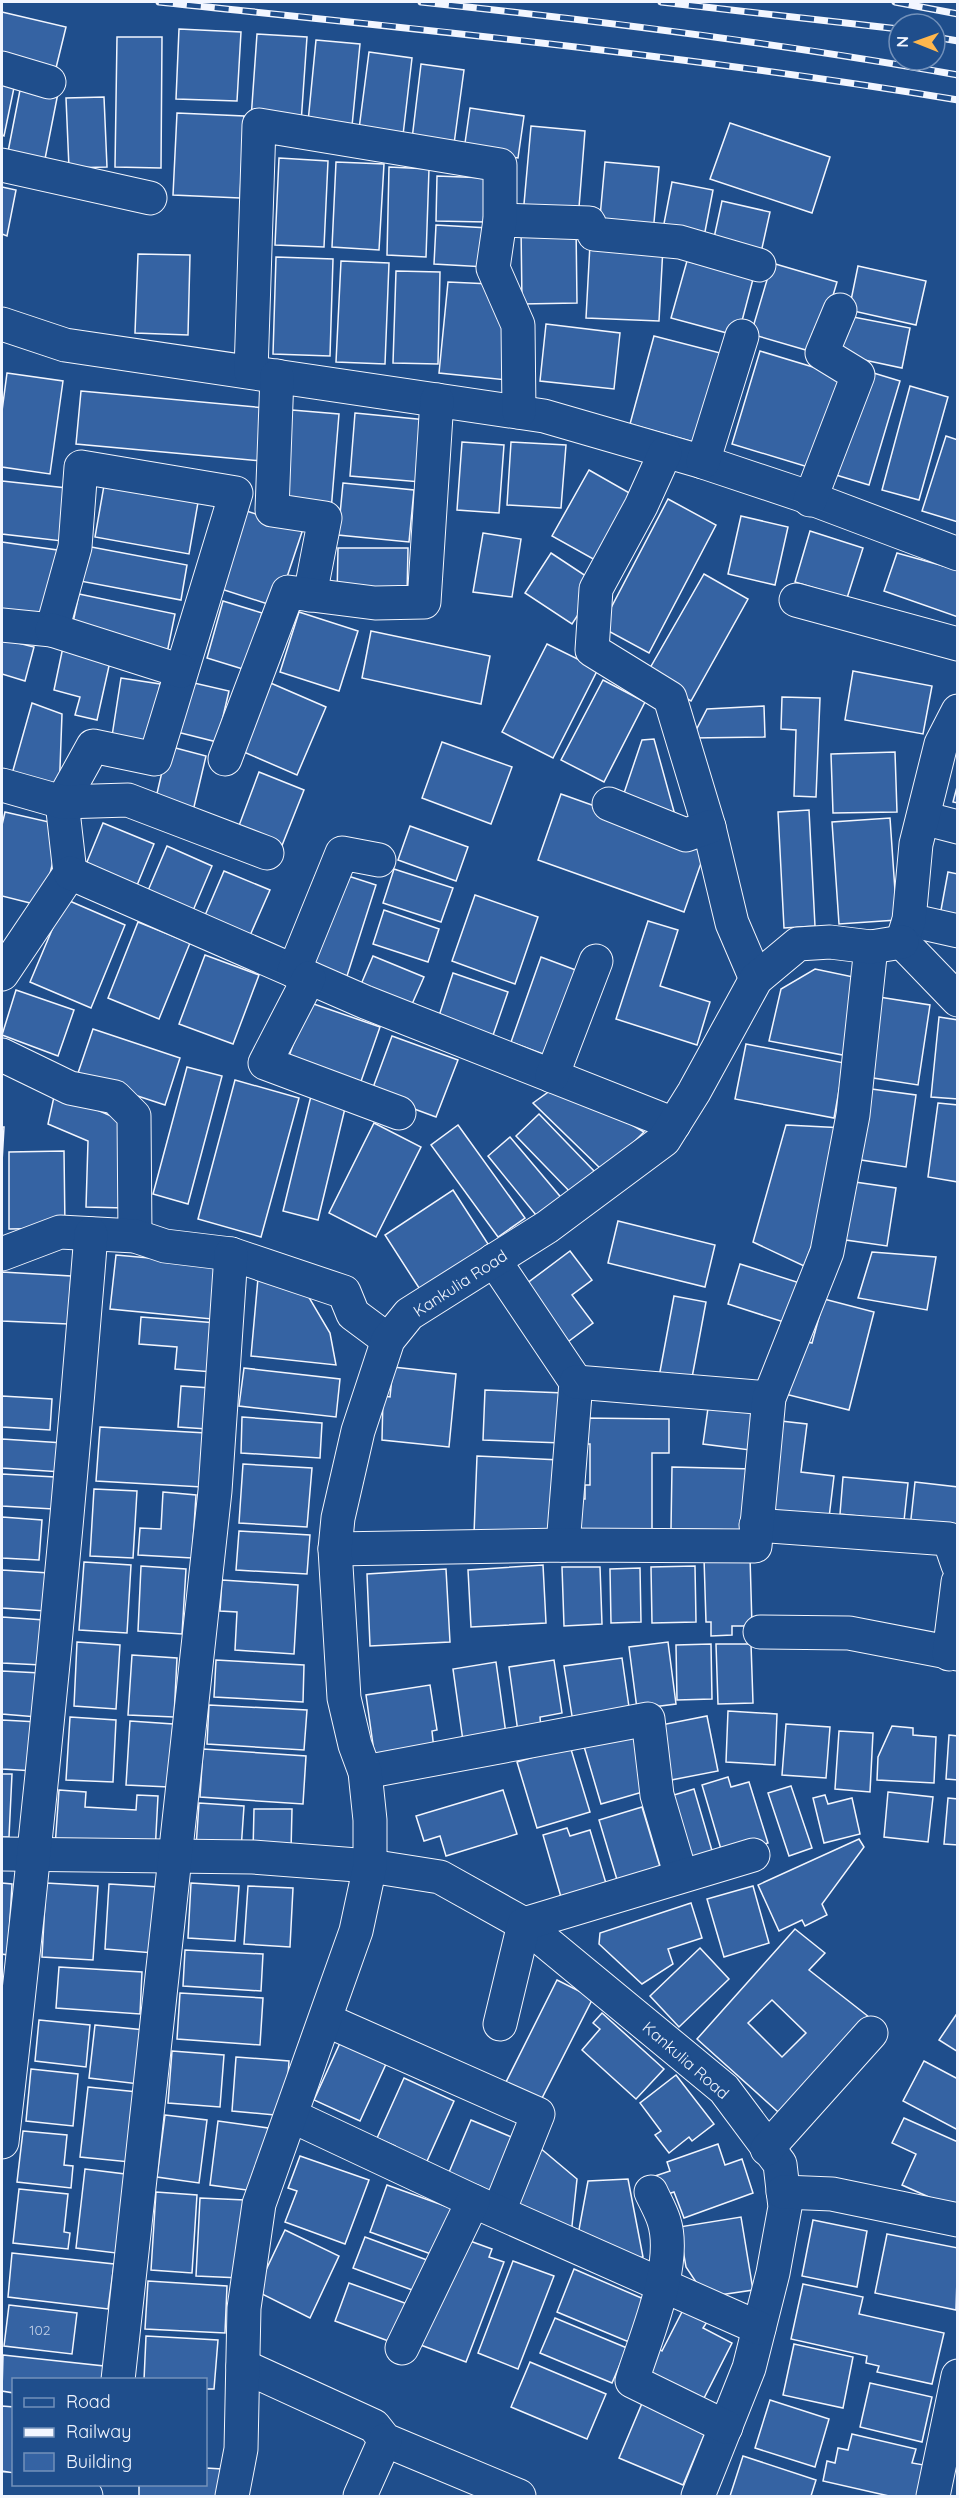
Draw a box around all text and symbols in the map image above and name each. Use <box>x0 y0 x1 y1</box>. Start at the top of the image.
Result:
north arrow <box>887 12 947 72</box>
text: N <box>892 36 912 48</box>
street label: Kankulia Road <box>409 1245 511 1321</box>
street label: Kankulia Road <box>639 2017 733 2103</box>
house number: 102 <box>29 2321 51 2339</box>
legend <box>12 2378 207 2486</box>
text: Road <box>66 2390 111 2413</box>
text: Railway <box>66 2420 132 2443</box>
text: Building <box>66 2450 132 2473</box>

